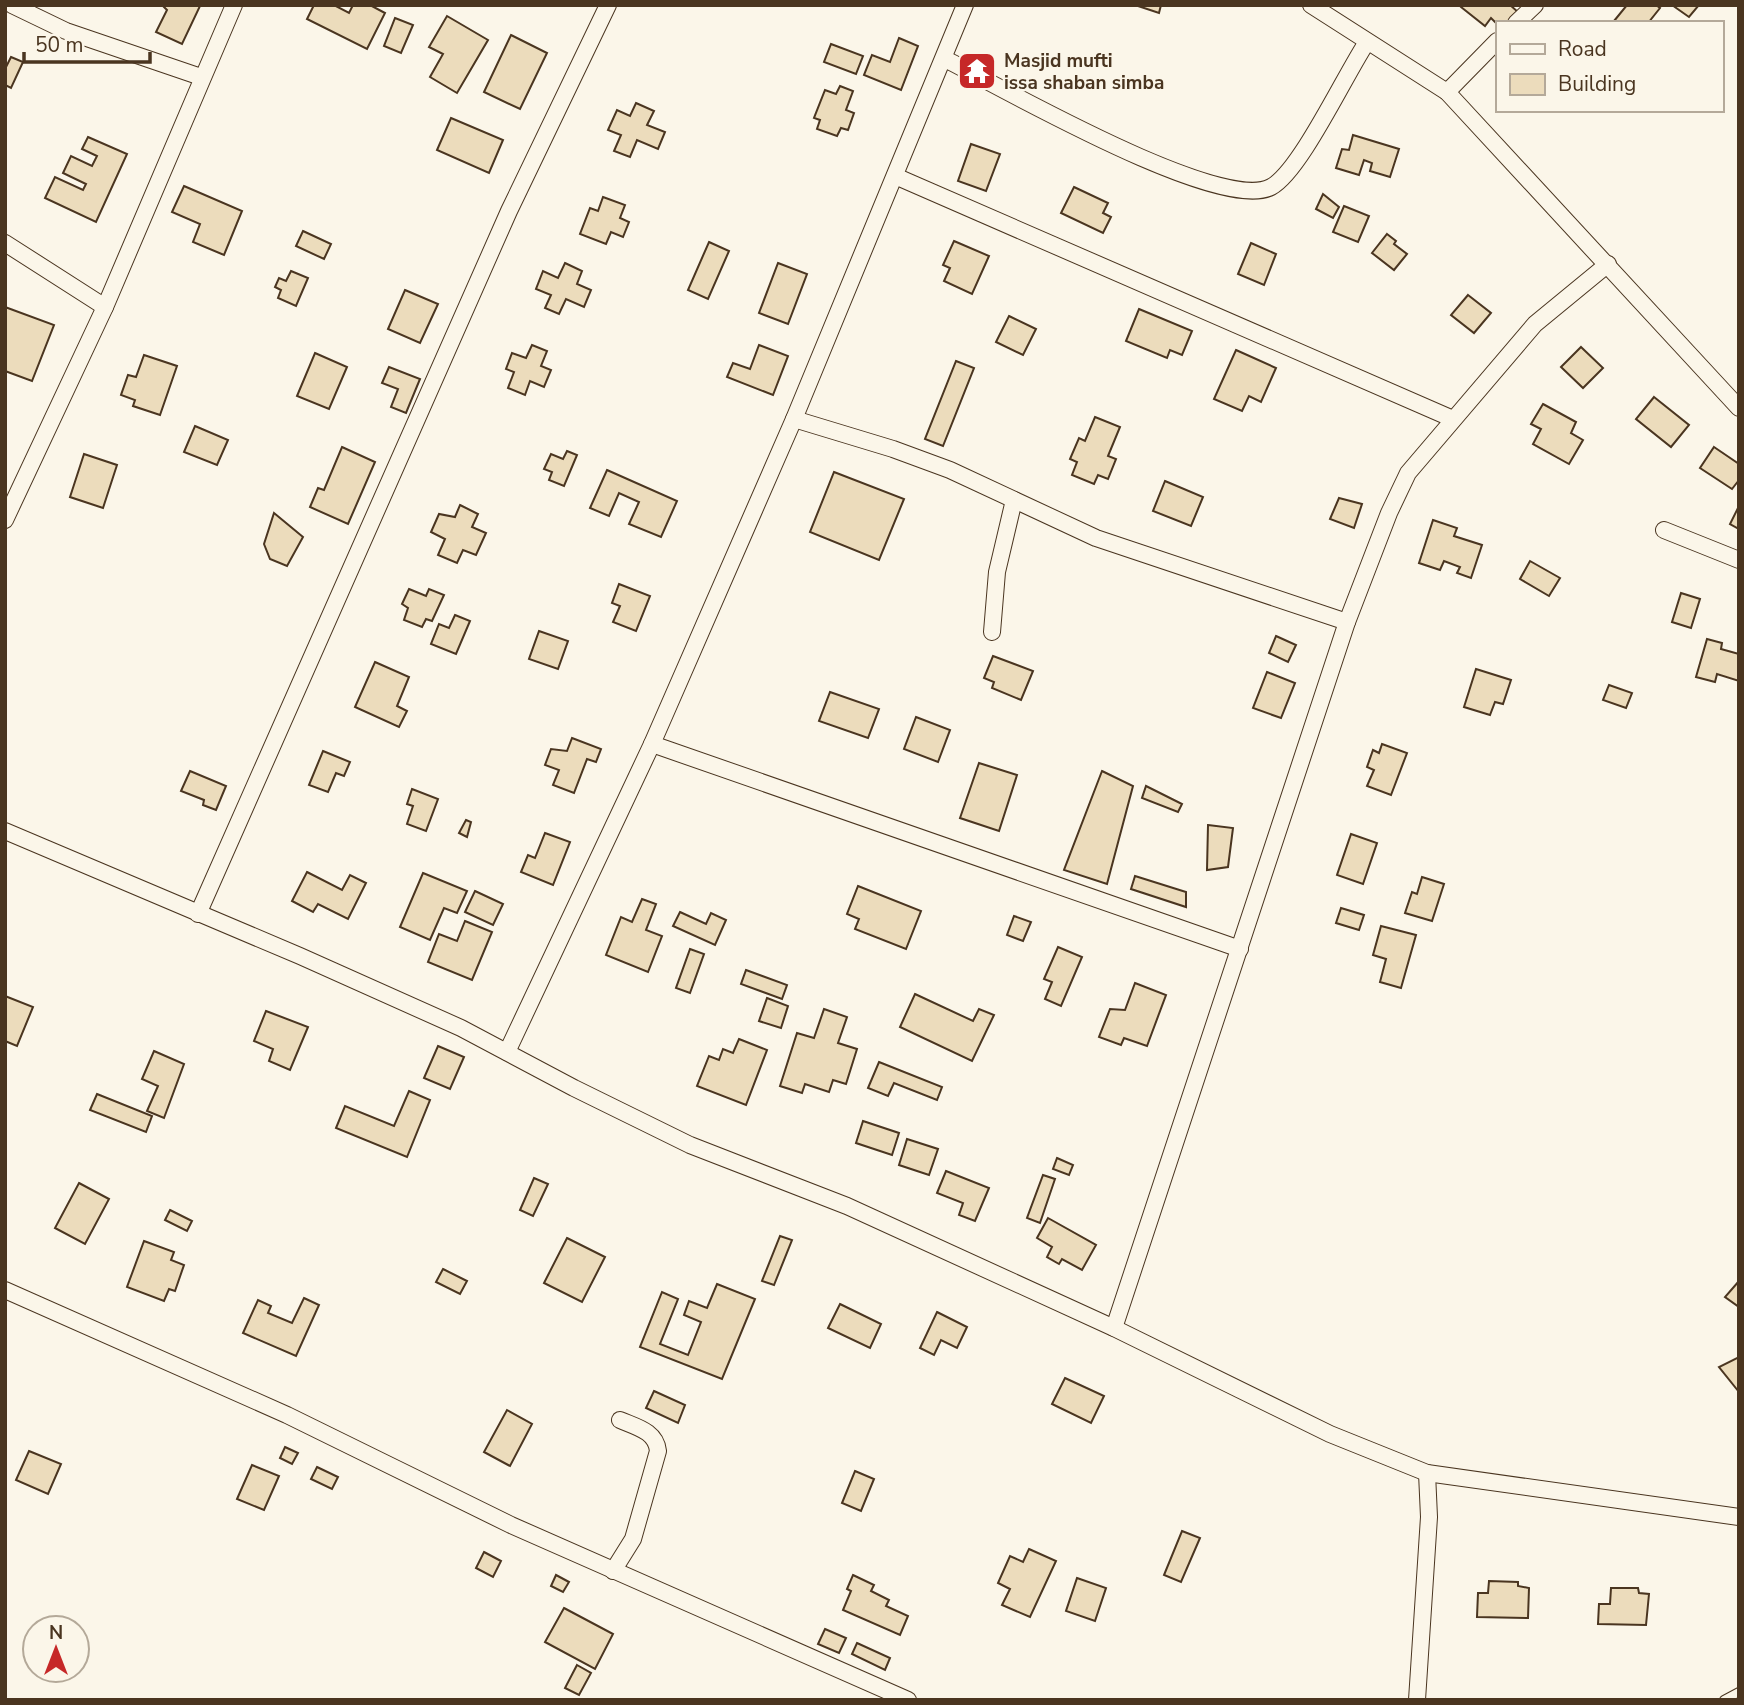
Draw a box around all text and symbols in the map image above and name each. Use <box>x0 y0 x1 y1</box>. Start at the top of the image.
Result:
scale bar <box>24 21 150 65</box>
legend <box>1496 21 1723 112</box>
text: 50 m <box>35 31 84 59</box>
text: Road <box>1558 35 1607 63</box>
place label: Masjid mufti issa shaban simba <box>1004 48 1164 96</box>
temple icon: Masjid mufti issa shaban simba <box>956 50 998 92</box>
text: Building <box>1558 70 1636 98</box>
north arrow <box>21 1614 91 1684</box>
text: N <box>49 1620 63 1646</box>

